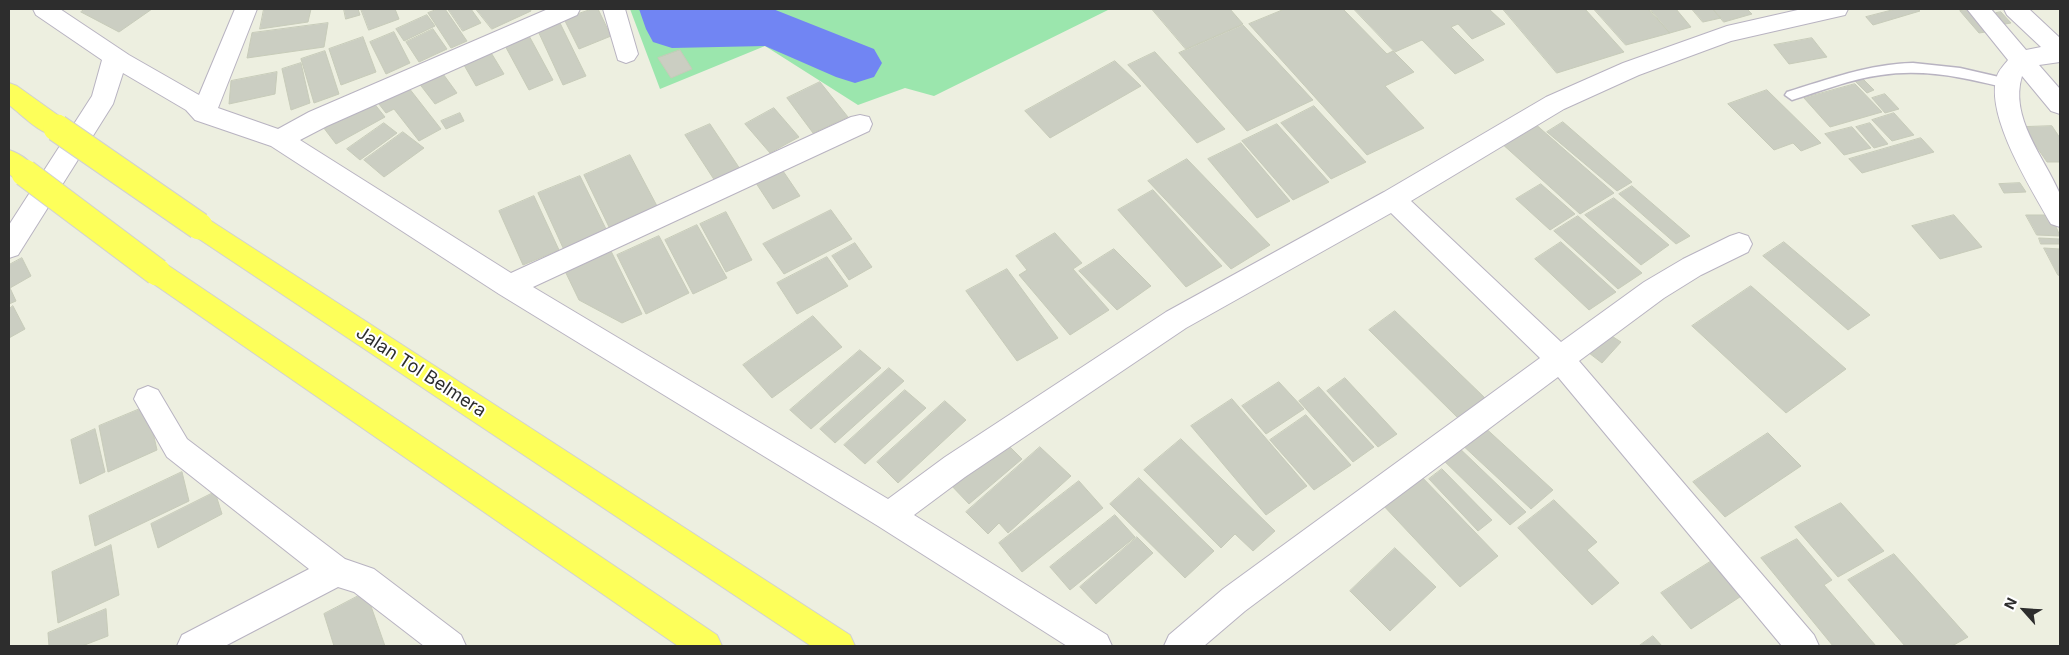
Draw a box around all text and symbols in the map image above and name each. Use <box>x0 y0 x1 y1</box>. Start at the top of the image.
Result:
street label: Jalan Tol Belmera <box>352 322 490 422</box>
north arrow <box>1999 585 2049 635</box>
text: N <box>2000 595 2020 612</box>

